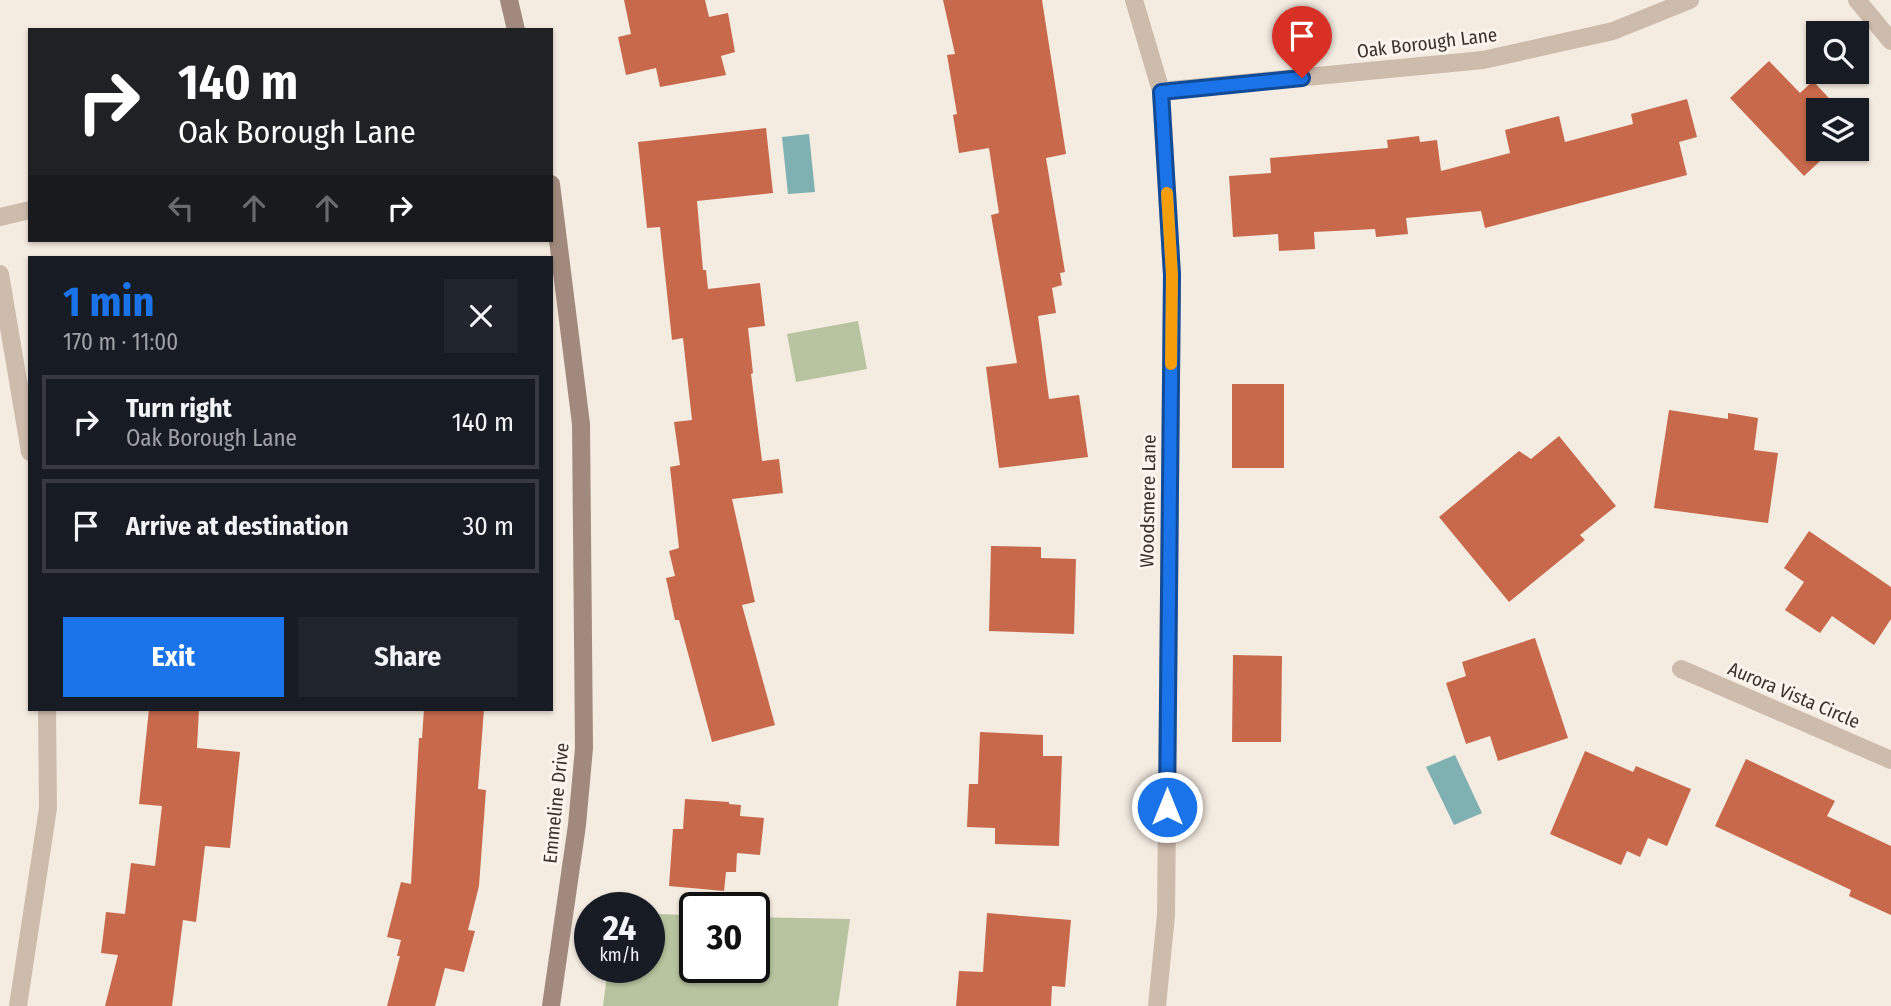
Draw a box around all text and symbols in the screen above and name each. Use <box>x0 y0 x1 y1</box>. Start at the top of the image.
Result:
pin <box>1272 6 1332 78</box>
icon: arrive <box>1283 17 1321 55</box>
map controls <box>1806 21 1869 161</box>
button: search <box>1806 21 1869 84</box>
street label: Oak Borough Lane <box>1356 23 1498 63</box>
text: 140 m <box>178 53 298 112</box>
icon: right <box>63 56 154 147</box>
button: layers <box>1806 98 1869 161</box>
text: Oak Borough Lane <box>178 113 416 151</box>
icon: left <box>162 189 200 227</box>
icon: ahead <box>235 189 273 227</box>
icon: ahead <box>308 189 346 227</box>
icon: right <box>381 189 419 227</box>
text: 1 min <box>63 277 154 327</box>
button: close <box>444 279 518 353</box>
text: 170 m · 11:00 <box>63 328 178 356</box>
text: Turn right <box>126 393 232 424</box>
icon: right <box>67 403 105 441</box>
text: 140 m <box>452 407 514 438</box>
text: Oak Borough Lane <box>126 424 297 452</box>
street label: Woodsmere Lane <box>1135 434 1161 568</box>
icon: arrive <box>67 507 105 545</box>
text: Arrive at destination <box>126 511 349 542</box>
text: 30 m <box>463 511 514 542</box>
button: Exit <box>63 617 284 697</box>
button: Share <box>298 617 518 697</box>
street label: Aurora Vista Circle <box>1724 657 1864 733</box>
street label: Emmeline Drive <box>538 742 574 864</box>
position arrow <box>1130 770 1204 844</box>
speed limit sign: 30 <box>679 892 770 983</box>
text: 24 <box>603 907 636 949</box>
text: km/h <box>599 944 640 966</box>

